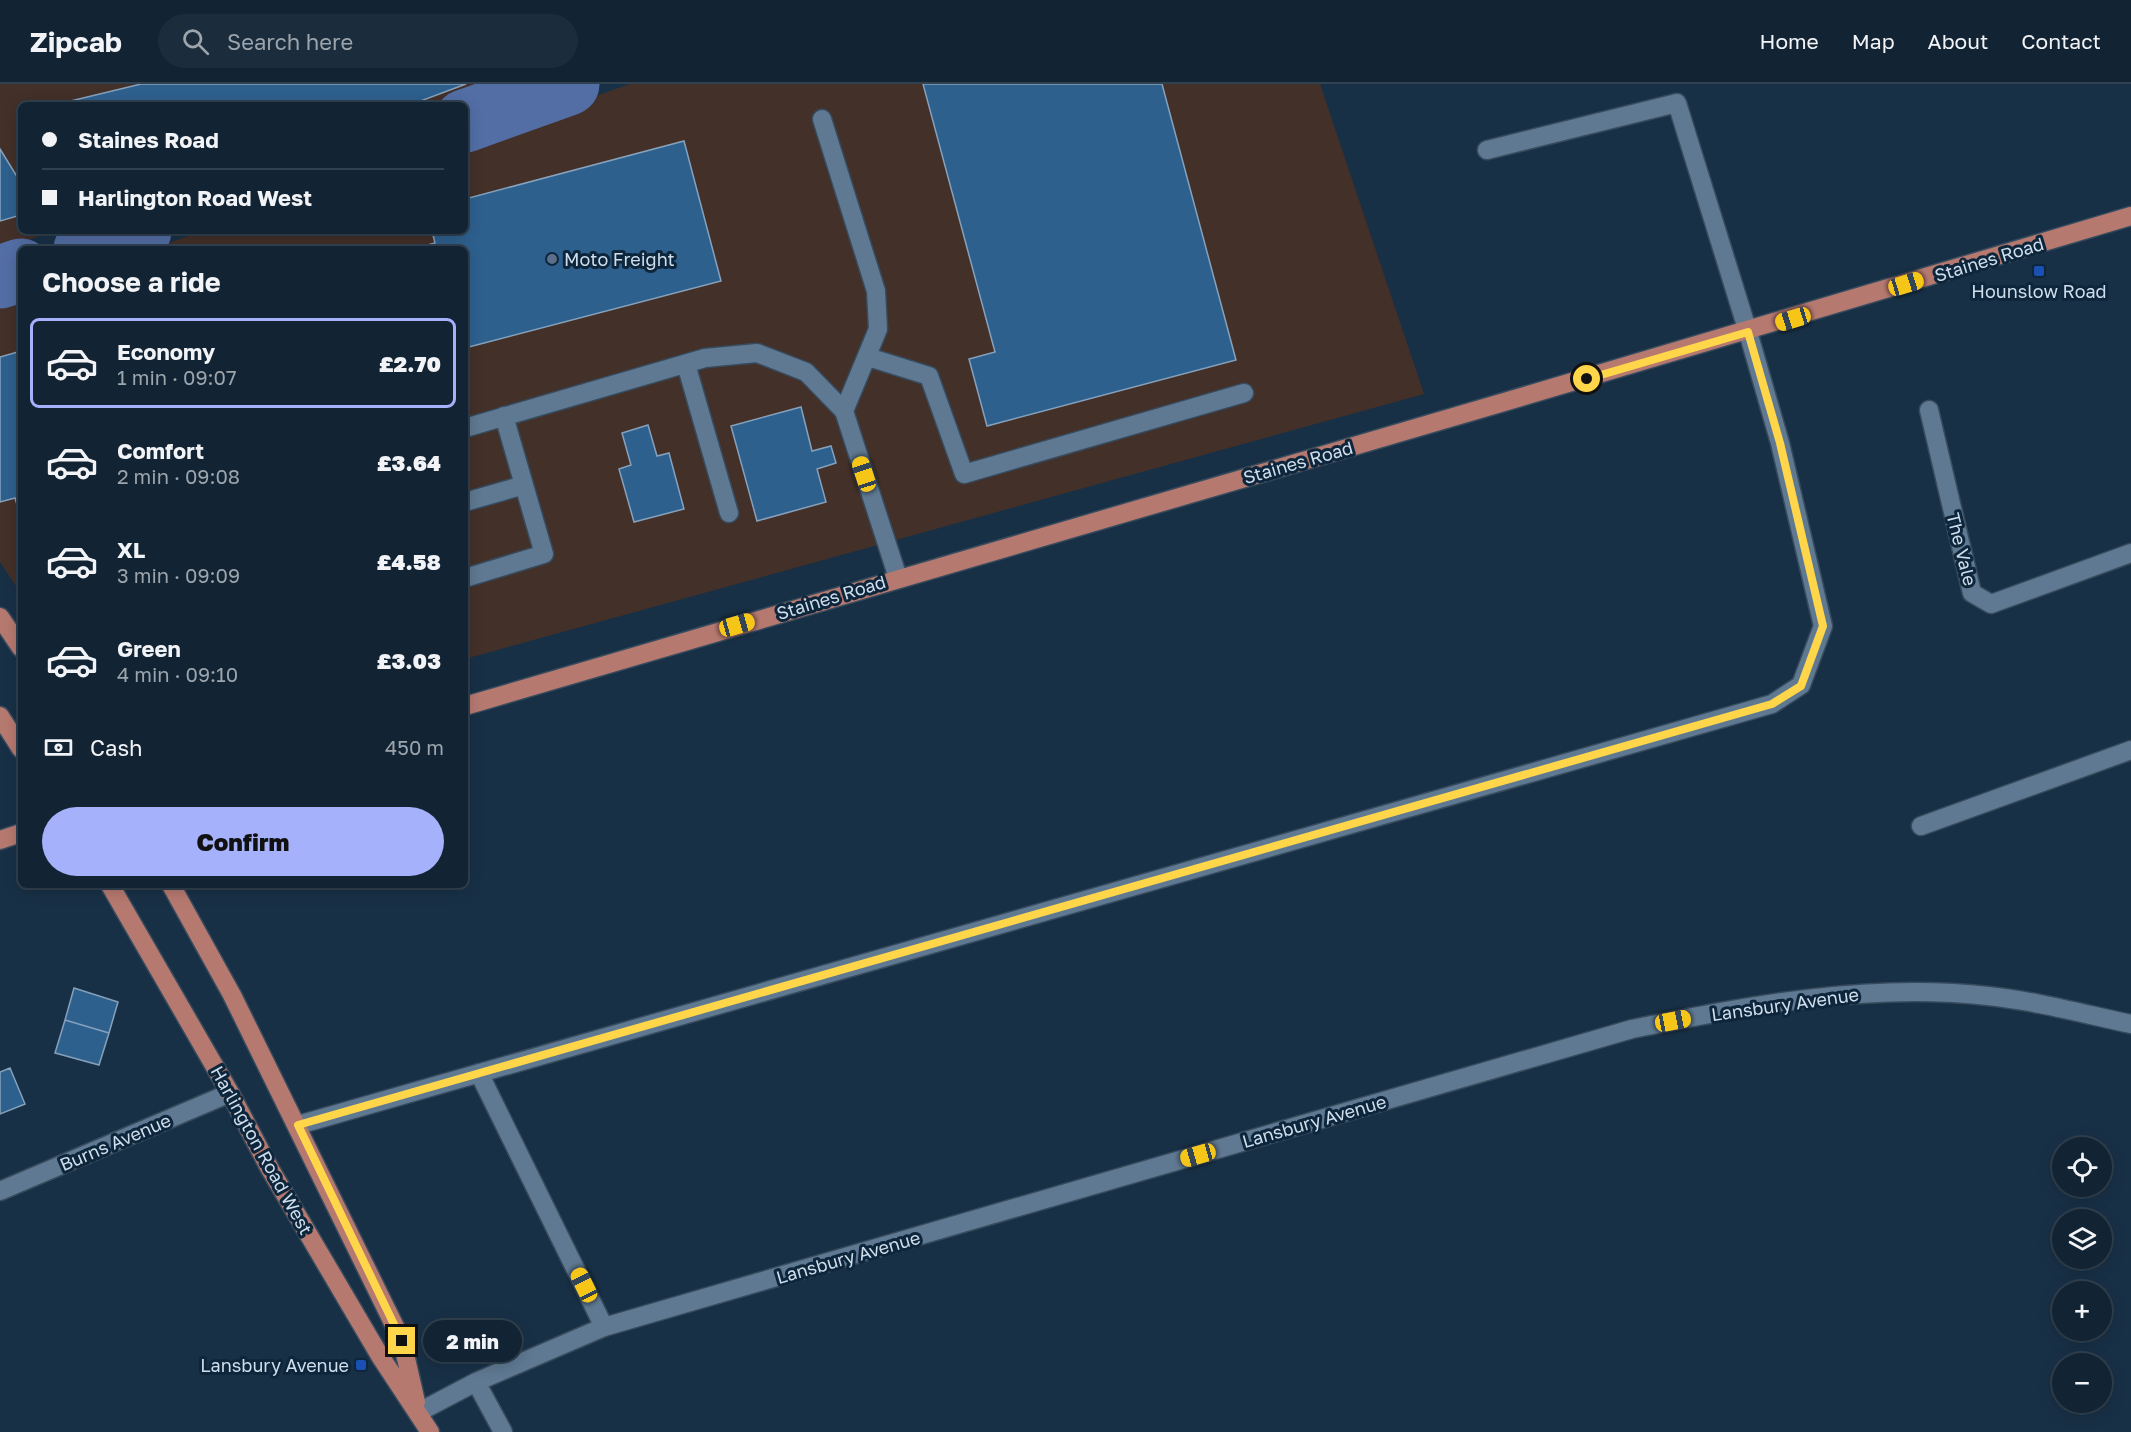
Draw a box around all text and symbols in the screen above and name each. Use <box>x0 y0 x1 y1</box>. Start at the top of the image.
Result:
search box <box>158 14 578 68</box>
text: Zipcab <box>30 25 122 58</box>
icon: search <box>179 25 212 58</box>
text: Search here <box>227 28 353 55</box>
text: Home <box>1759 28 1819 54</box>
text: Map <box>1852 28 1895 54</box>
text: About <box>1928 28 1988 54</box>
text: Contact <box>2021 28 2101 54</box>
text: Staines Road <box>78 126 219 153</box>
text: Harlington Road West <box>78 184 312 211</box>
street label: Staines Road <box>1932 232 2046 286</box>
place label: Moto Freight <box>564 248 675 270</box>
marker: Moto Freight <box>545 252 559 266</box>
marker: Hounslow Road <box>2032 264 2046 278</box>
text: Choose a ride <box>42 266 221 298</box>
car <box>1886 270 1926 298</box>
place label: Hounslow Road <box>1971 280 2107 302</box>
car <box>1773 305 1813 333</box>
icon: car <box>45 336 99 390</box>
text: Economy <box>117 338 215 365</box>
text: £2.70 <box>379 350 441 377</box>
text: 1 min · 09:07 <box>117 365 237 389</box>
route start <box>1573 365 1600 392</box>
icon: car <box>45 435 99 489</box>
street label: Staines Road <box>1241 436 1355 488</box>
text: Comfort <box>117 437 204 464</box>
text: £3.64 <box>377 449 441 476</box>
car <box>850 454 878 494</box>
text: 2 min · 09:08 <box>117 464 240 488</box>
street label: The Vale <box>1942 510 1982 588</box>
icon: car <box>45 534 99 588</box>
text: XL <box>117 536 145 563</box>
text: £4.58 <box>377 548 441 575</box>
text: 3 min · 09:09 <box>117 563 240 587</box>
street label: Staines Road <box>774 570 888 624</box>
car <box>717 611 757 639</box>
icon: car <box>45 633 99 687</box>
text: Green <box>117 635 181 662</box>
text: £3.03 <box>377 647 441 674</box>
text: 4 min · 09:10 <box>117 662 238 686</box>
icon: cash <box>42 731 75 764</box>
text: Cash <box>90 734 143 761</box>
text: 450 m <box>385 735 444 759</box>
button: Confirm <box>42 807 444 876</box>
street label: Lansbury Avenue <box>1710 983 1860 1025</box>
car <box>1654 1009 1692 1033</box>
street label: Harlington Road West <box>206 1062 318 1238</box>
street label: Lansbury Avenue <box>1239 1090 1389 1152</box>
street label: Burns Avenue <box>56 1109 174 1175</box>
map controls <box>2052 1137 2112 1413</box>
button: locate <box>2052 1137 2112 1197</box>
car <box>1178 1141 1218 1169</box>
button: layers <box>2052 1209 2112 1269</box>
street label: Lansbury Avenue <box>773 1226 923 1288</box>
car <box>568 1265 600 1305</box>
button: + <box>2052 1281 2112 1341</box>
callout: 2 min <box>423 1320 522 1362</box>
route end <box>388 1327 415 1354</box>
text: 2 min <box>446 1329 499 1353</box>
button: − <box>2052 1353 2112 1413</box>
place label: Lansbury Avenue <box>200 1354 349 1376</box>
marker: Lansbury Avenue <box>354 1358 368 1372</box>

